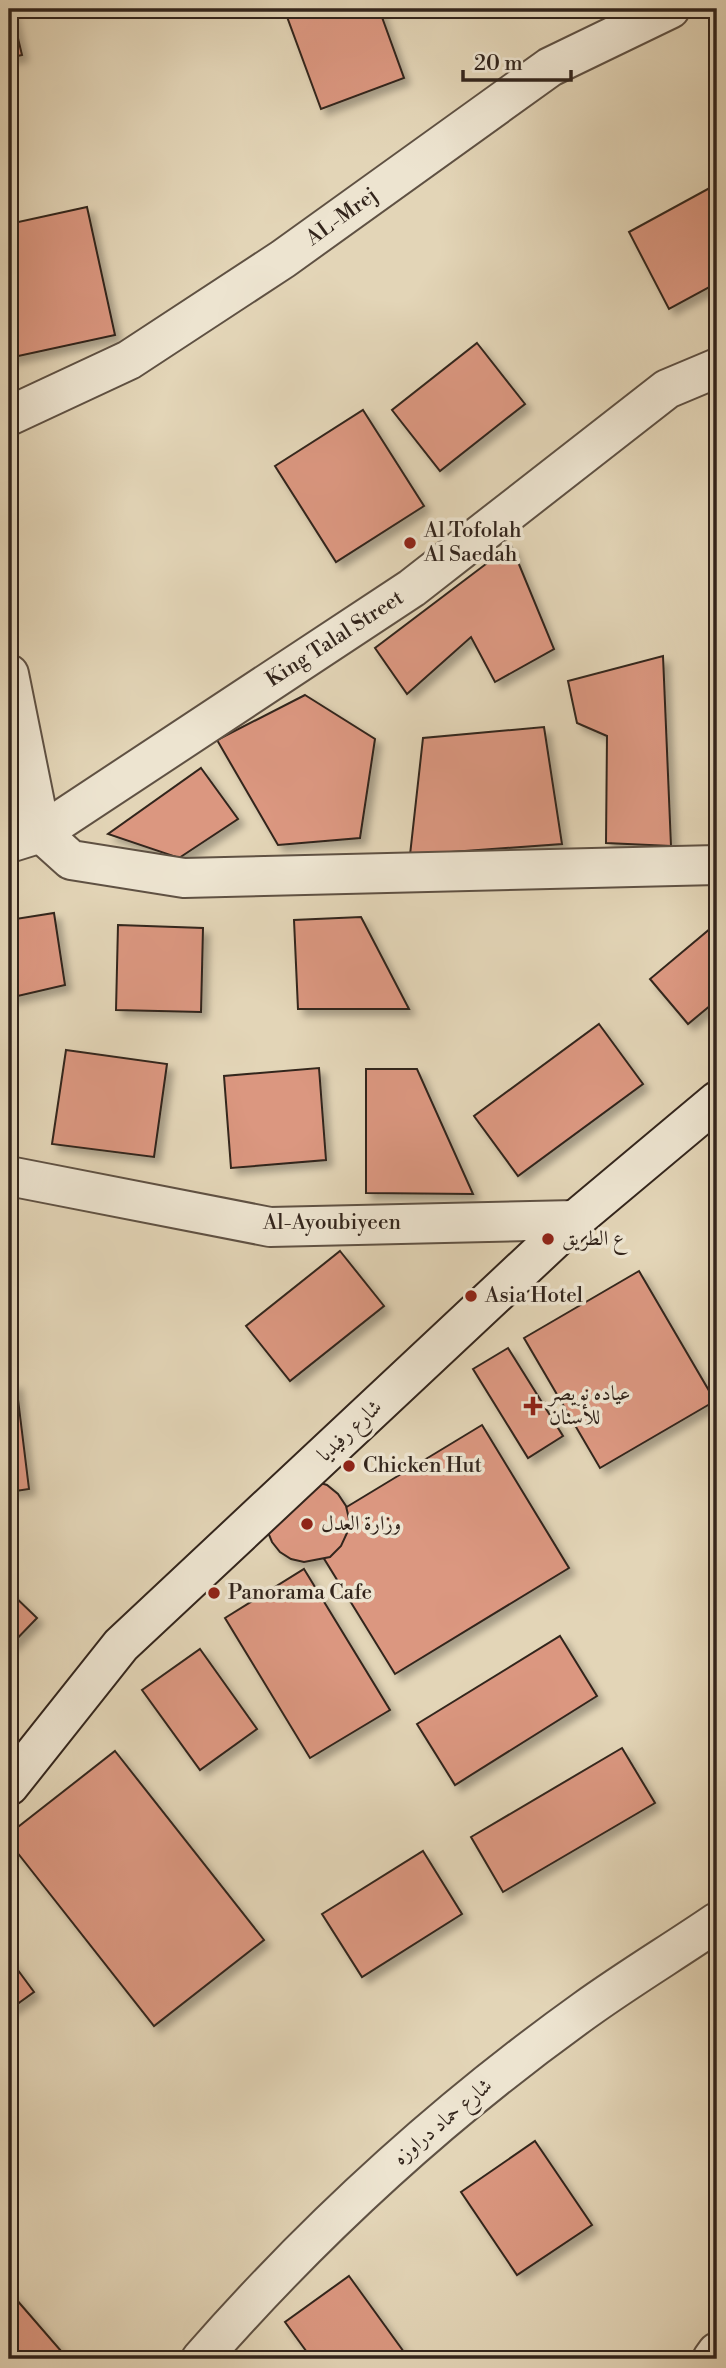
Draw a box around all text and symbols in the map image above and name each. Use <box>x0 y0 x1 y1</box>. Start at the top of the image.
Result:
scale bar <box>463 38 572 82</box>
text: 20 m <box>474 51 523 77</box>
street label: AL-Mrej <box>300 182 383 252</box>
place label: Al Tofolah Al Saedah <box>423 518 522 568</box>
marker: Al Tofolah Al Saedah <box>402 535 418 551</box>
street label: King Talal Street <box>261 585 409 693</box>
street label: Al-Ayoubiyeen <box>262 1210 401 1236</box>
place label: ع الطريق <box>562 1226 629 1256</box>
marker: ع الطريق <box>540 1231 556 1247</box>
place label: Asia Hotel <box>484 1283 583 1309</box>
marker: Asia Hotel <box>463 1288 479 1304</box>
place label: عياده نويصر للأسنان <box>547 1381 631 1431</box>
street label: شارع رفيديا <box>312 1394 391 1470</box>
marker: عياده نويصر للأسنان <box>523 1396 543 1416</box>
place label: Chicken Hut <box>363 1453 483 1479</box>
marker: Chicken Hut <box>341 1458 357 1474</box>
place label: وزارة العدل <box>321 1511 401 1537</box>
marker: وزارة العدل <box>299 1516 315 1532</box>
place label: Panorama Cafe <box>228 1580 372 1606</box>
marker: Panorama Cafe <box>206 1585 222 1601</box>
street label: شارع حماد دراوزه <box>388 2073 501 2174</box>

